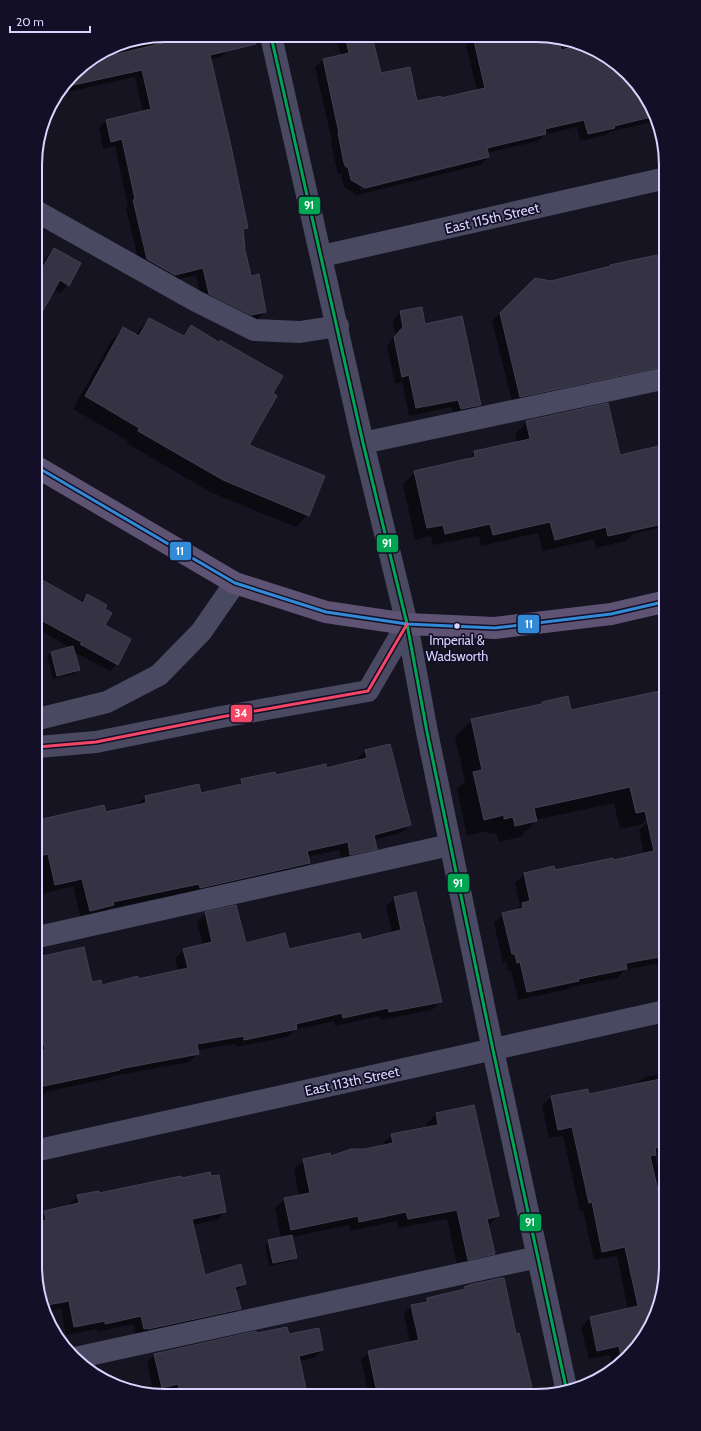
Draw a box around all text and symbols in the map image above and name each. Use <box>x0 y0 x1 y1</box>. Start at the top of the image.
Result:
scale bar <box>10 8 90 34</box>
text: 20 m <box>16 14 44 29</box>
line badge: 91 <box>298 196 321 215</box>
text: 91 <box>304 198 314 212</box>
street label: East 115th Street <box>443 198 541 238</box>
line badge: 91 <box>376 534 399 553</box>
text: 91 <box>382 536 392 550</box>
line badge: 11 <box>169 541 192 561</box>
text: 11 <box>176 544 184 558</box>
line badge: 11 <box>517 614 540 634</box>
text: 11 <box>525 617 533 631</box>
marker: Imperial & Wadsworth <box>452 621 462 631</box>
place label: Imperial & Wadsworth <box>426 632 488 664</box>
line badge: 34 <box>230 704 253 723</box>
text: 34 <box>235 706 248 720</box>
line badge: 91 <box>447 873 470 893</box>
text: 91 <box>453 876 463 890</box>
street label: East 113th Street <box>303 1062 401 1100</box>
line badge: 91 <box>519 1213 542 1232</box>
text: 91 <box>525 1215 535 1229</box>

